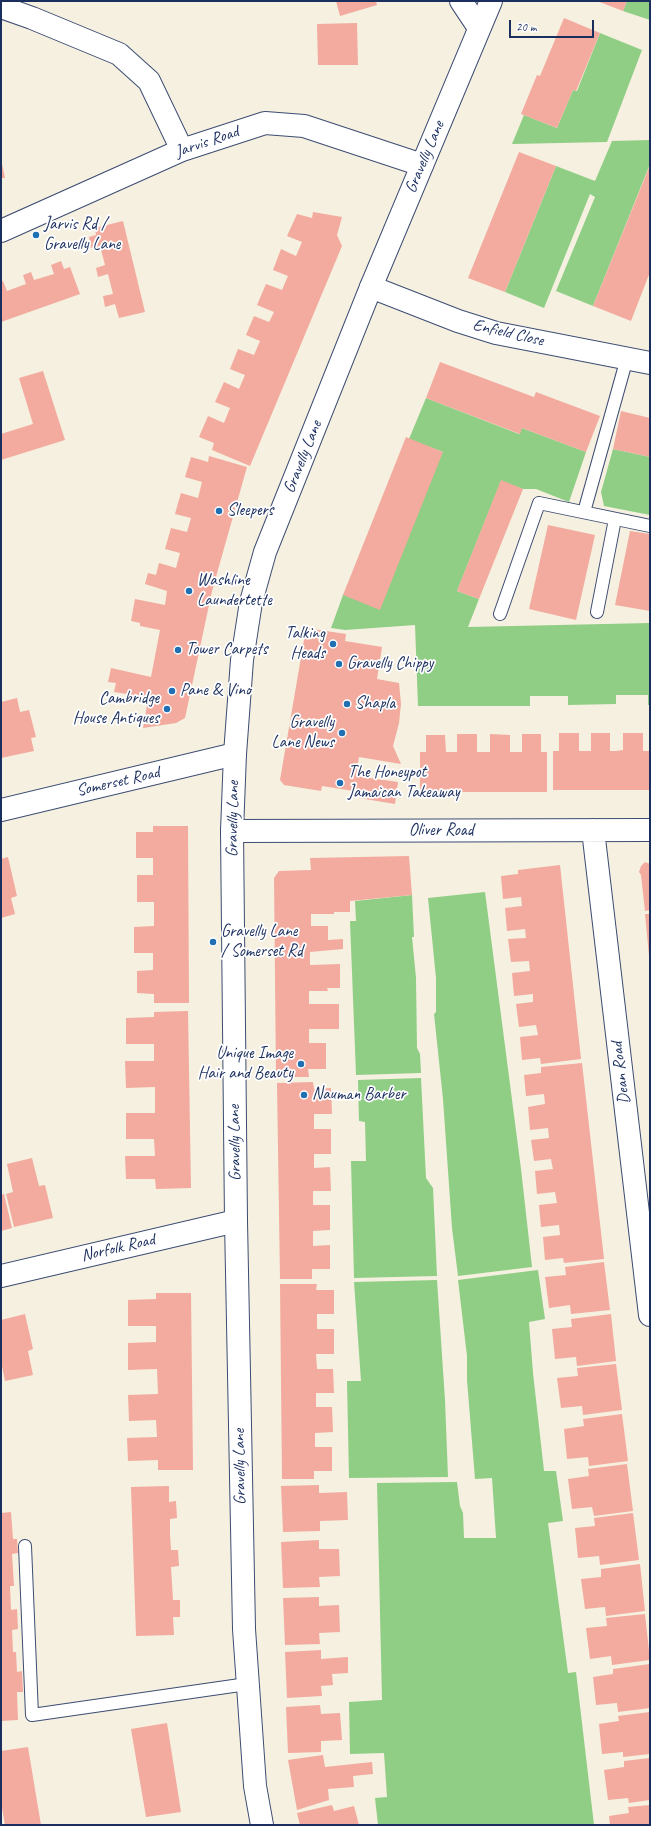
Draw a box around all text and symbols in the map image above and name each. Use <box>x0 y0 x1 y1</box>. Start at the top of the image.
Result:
scale bar <box>511 12 596 38</box>
text: 20 m <box>516 19 536 35</box>
street label: Gravelly Lane <box>401 118 449 196</box>
street label: Jarvis Road <box>173 122 241 162</box>
place label: Jarvis Rd / Gravelly Lane <box>44 215 120 255</box>
marker: Jarvis Rd / Gravelly Lane <box>31 230 41 240</box>
street label: Enfield Close <box>471 315 545 351</box>
street label: Gravelly Lane <box>279 418 327 496</box>
place label: Sleepers <box>227 501 273 521</box>
marker: Sleepers <box>214 506 224 516</box>
place label: Washline Laundertette <box>197 571 272 611</box>
marker: Washline Laundertette <box>184 586 194 596</box>
place label: Talking Heads <box>285 624 325 664</box>
marker: Talking Heads <box>328 639 338 649</box>
place label: Tower Carpets <box>186 640 268 660</box>
marker: Tower Carpets <box>173 645 183 655</box>
place label: Gravelly Chippy <box>347 654 433 674</box>
marker: Gravelly Chippy <box>334 659 344 669</box>
place label: Pane & Vino <box>180 681 251 701</box>
marker: Pane & Vino <box>167 686 177 696</box>
place label: Cambridge House Antiques <box>73 689 159 729</box>
place label: Shapla <box>355 694 395 714</box>
marker: Shapla <box>342 699 352 709</box>
marker: Cambridge House Antiques <box>162 704 172 714</box>
place label: Gravelly Lane News <box>272 713 334 753</box>
marker: Gravelly Lane News <box>337 728 347 738</box>
street label: Somerset Road <box>74 763 162 801</box>
place label: The Honeypot Jamaican Takeaway <box>348 763 460 803</box>
marker: The Honeypot Jamaican Takeaway <box>335 778 345 788</box>
street label: Gravelly Lane <box>222 781 244 857</box>
street label: Oliver Road <box>409 821 473 841</box>
place label: Gravelly Lane / Somerset Rd <box>221 922 303 962</box>
marker: Gravelly Lane / Somerset Rd <box>208 937 218 947</box>
street label: Dean Road <box>607 1041 635 1105</box>
place label: Unique Image Hair and Beauty <box>198 1044 293 1084</box>
marker: Unique Image Hair and Beauty <box>296 1059 306 1069</box>
place label: Nauman Barber <box>312 1085 406 1105</box>
marker: Nauman Barber <box>299 1090 309 1100</box>
street label: Gravelly Lane <box>224 1105 246 1181</box>
street label: Norfolk Road <box>79 1230 157 1266</box>
street label: Gravelly Lane <box>229 1429 251 1505</box>

